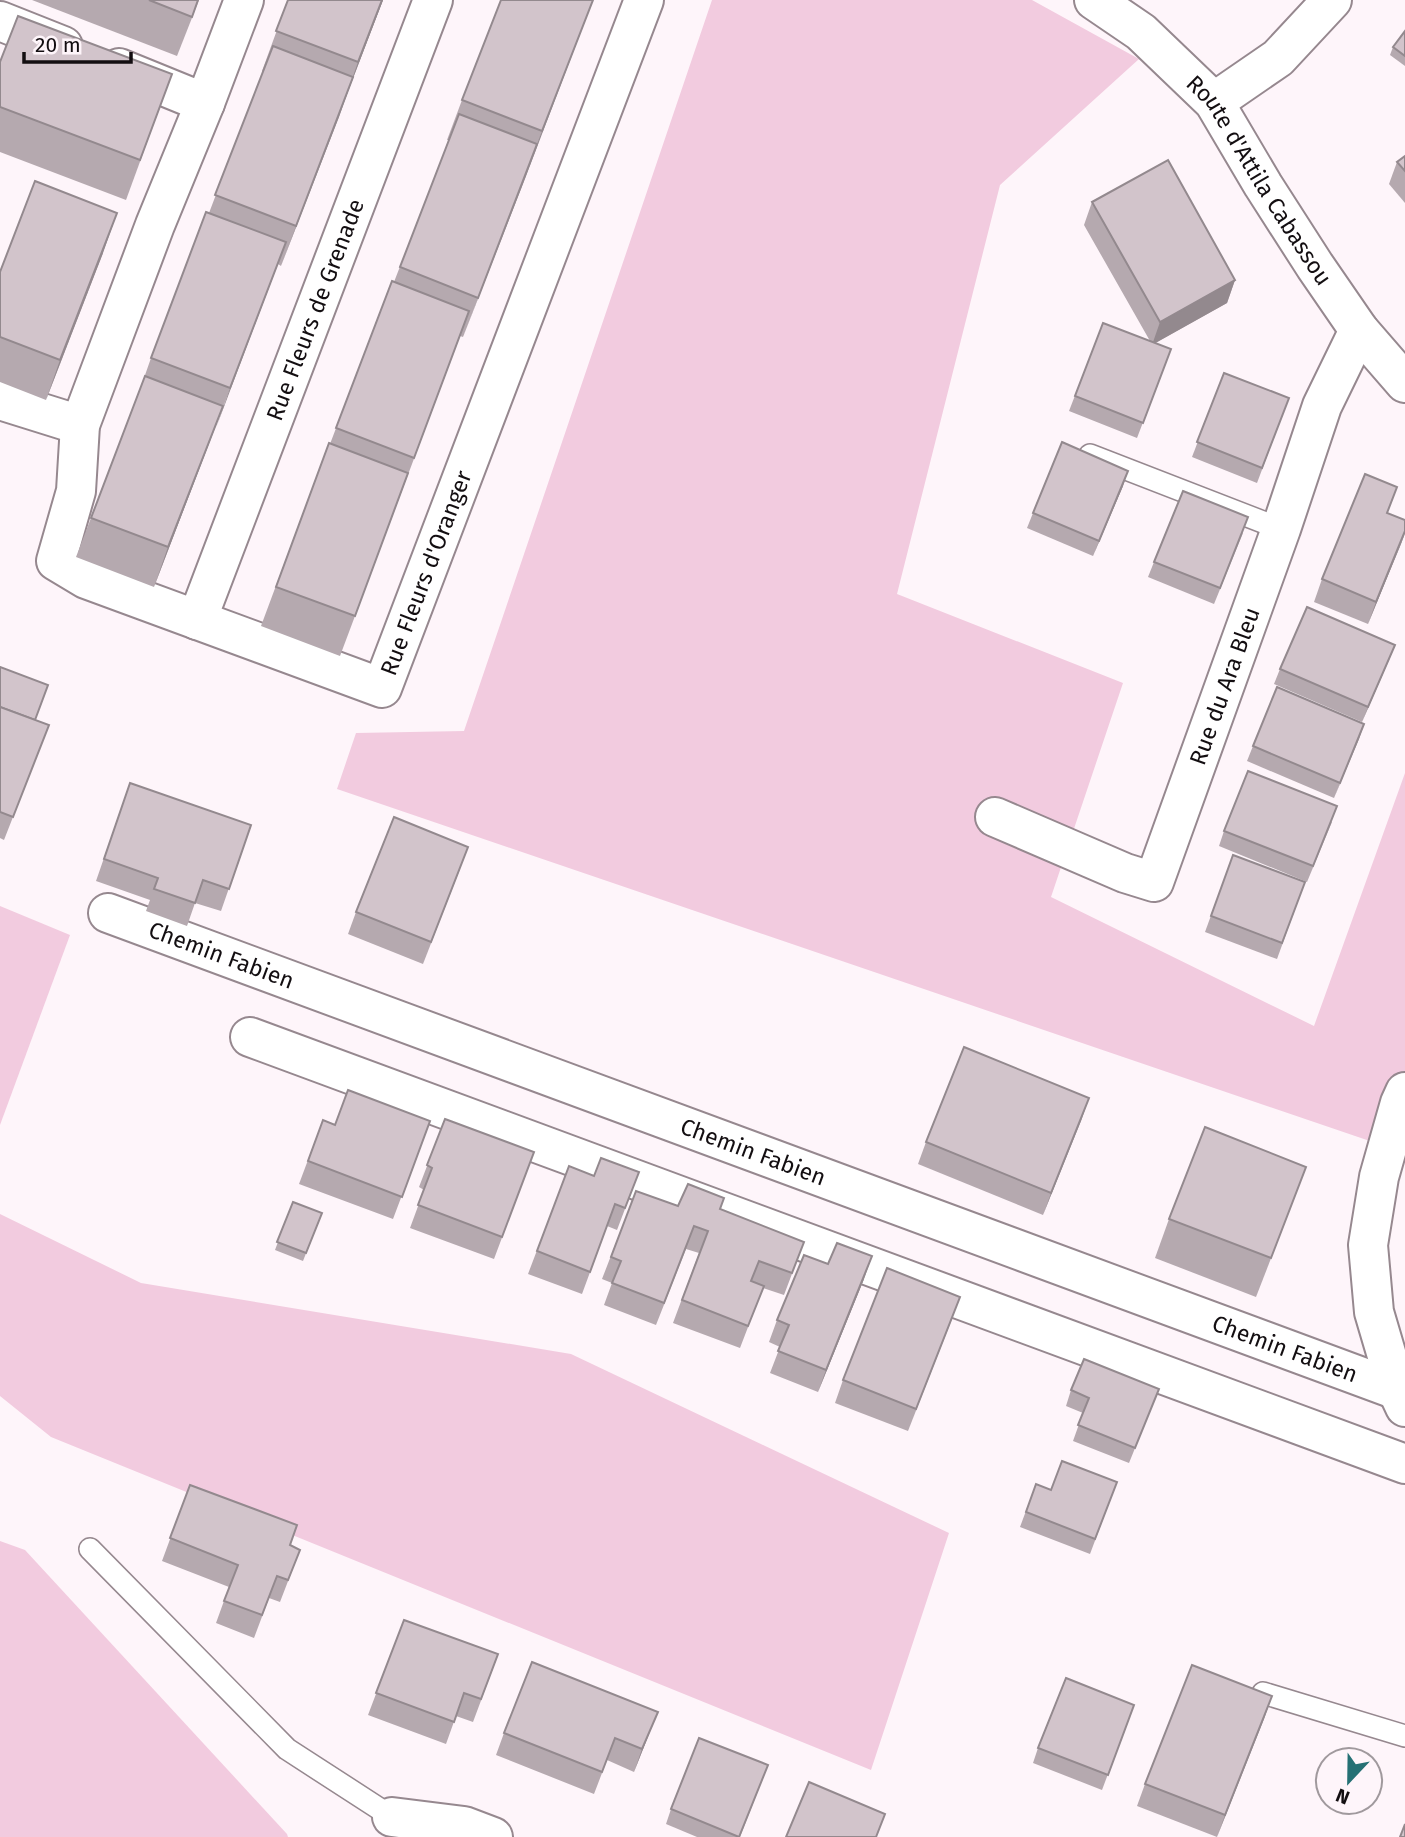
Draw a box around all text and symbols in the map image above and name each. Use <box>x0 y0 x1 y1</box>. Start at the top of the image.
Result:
scale bar <box>24 21 131 65</box>
text: 20 m <box>35 32 81 58</box>
street label: Route d'Attila Cabassou <box>1181 69 1338 291</box>
street label: Rue Fleurs de Grenade <box>260 195 370 425</box>
street label: Rue Fleurs d'Oranger <box>374 467 478 679</box>
street label: Rue du Ara Bleu <box>1183 604 1266 769</box>
street label: Chemin Fabien <box>145 915 298 995</box>
street label: Chemin Fabien <box>677 1112 830 1191</box>
street label: Chemin Fabien <box>1208 1309 1362 1388</box>
north arrow <box>1314 1746 1384 1816</box>
text: N <box>1333 1783 1353 1809</box>

